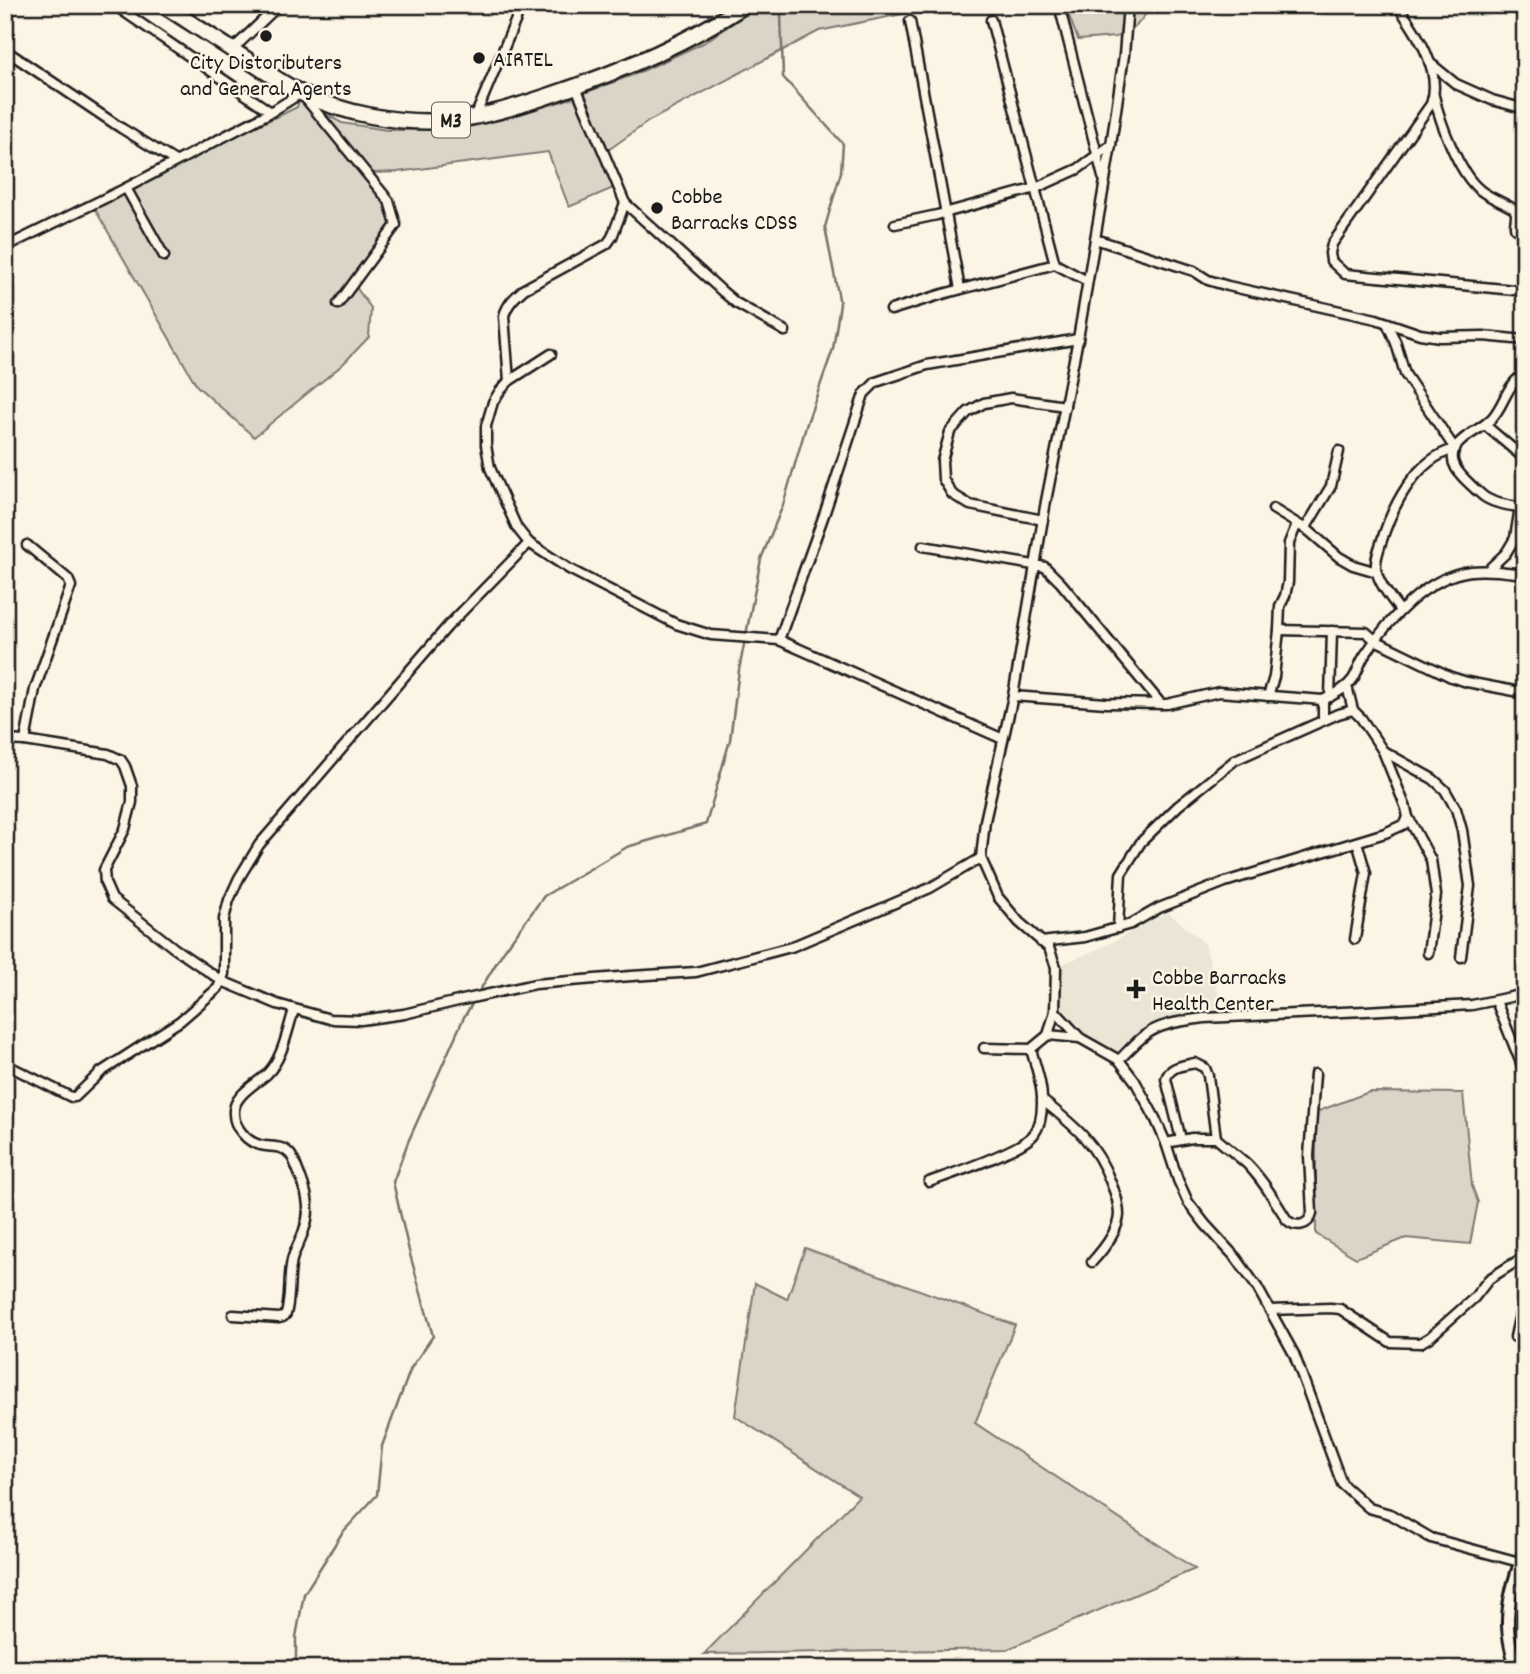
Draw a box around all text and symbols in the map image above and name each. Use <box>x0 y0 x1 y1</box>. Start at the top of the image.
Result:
marker: City Distoributers and General Agents <box>258 28 274 44</box>
place label: AIRTEL <box>493 45 554 78</box>
place label: City Distoributers and General Agents <box>180 48 352 107</box>
marker: AIRTEL <box>471 50 487 66</box>
road number: M3 <box>432 102 470 138</box>
place label: Cobbe Barracks CDSS <box>671 182 798 241</box>
marker: Cobbe Barracks CDSS <box>649 200 665 216</box>
place label: Cobbe Barracks Health Center <box>1152 963 1287 1022</box>
marker: Cobbe Barracks Health Center <box>1126 979 1146 999</box>

